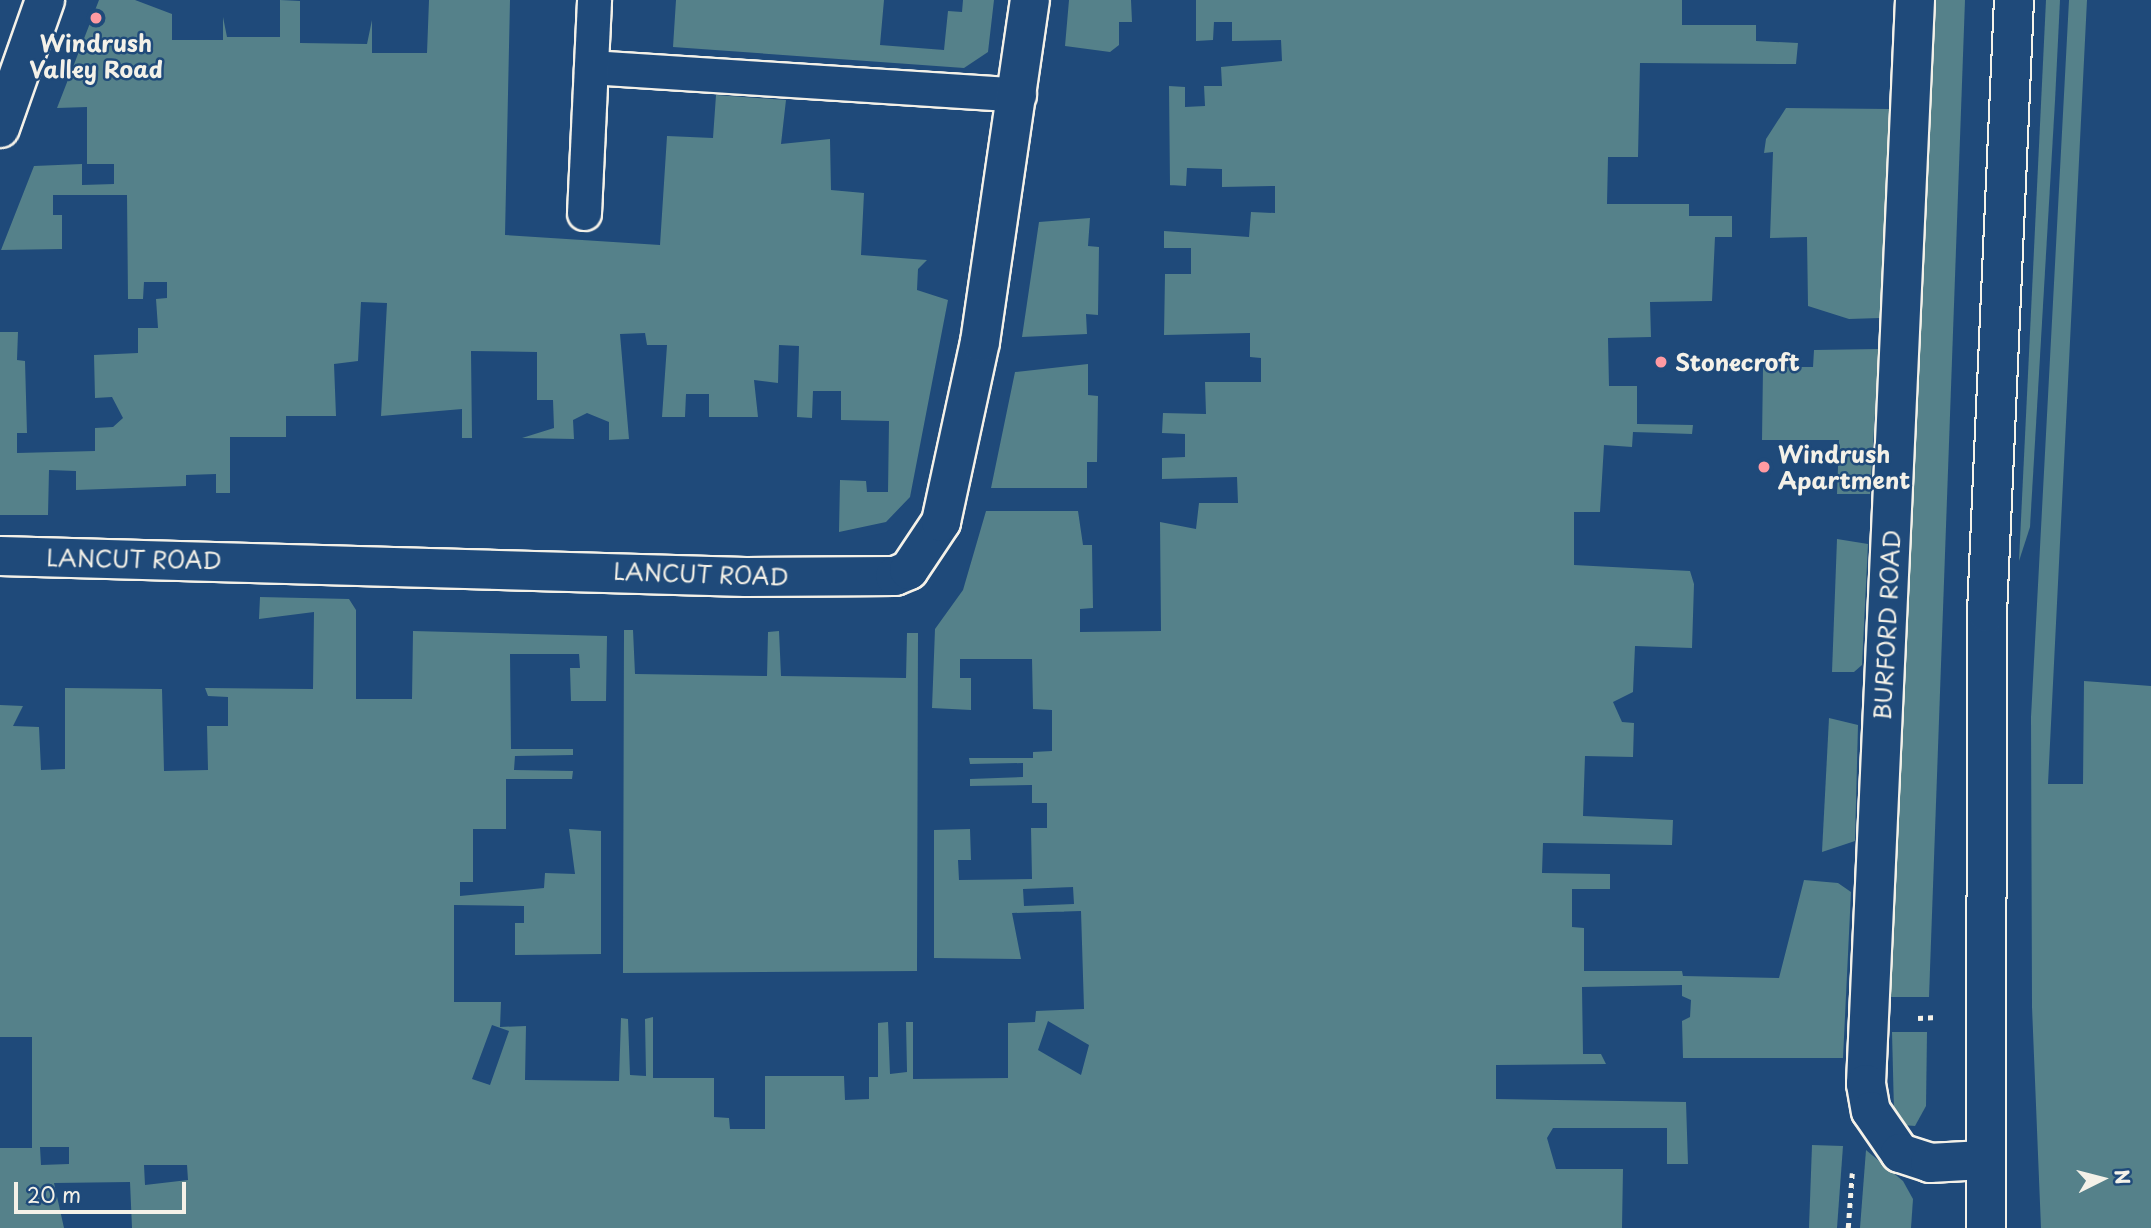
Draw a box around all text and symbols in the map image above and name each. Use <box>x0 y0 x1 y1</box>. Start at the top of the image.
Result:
marker: Windrush Valley Road <box>88 10 104 26</box>
place label: Windrush Valley Road <box>28 29 164 83</box>
place label: Stonecroft <box>1675 348 1800 376</box>
marker: Stonecroft <box>1653 354 1669 370</box>
place label: Windrush Apartment <box>1778 440 1910 494</box>
marker: Windrush Apartment <box>1756 459 1772 475</box>
street label: BURFORD ROAD <box>1868 528 1906 722</box>
street label: LANCUT ROAD <box>46 544 222 574</box>
street label: LANCUT ROAD <box>612 557 790 591</box>
north arrow <box>2067 1144 2137 1214</box>
scale bar <box>18 1168 189 1212</box>
text: N <box>2108 1168 2138 1186</box>
text: 20 m <box>27 1178 81 1210</box>

